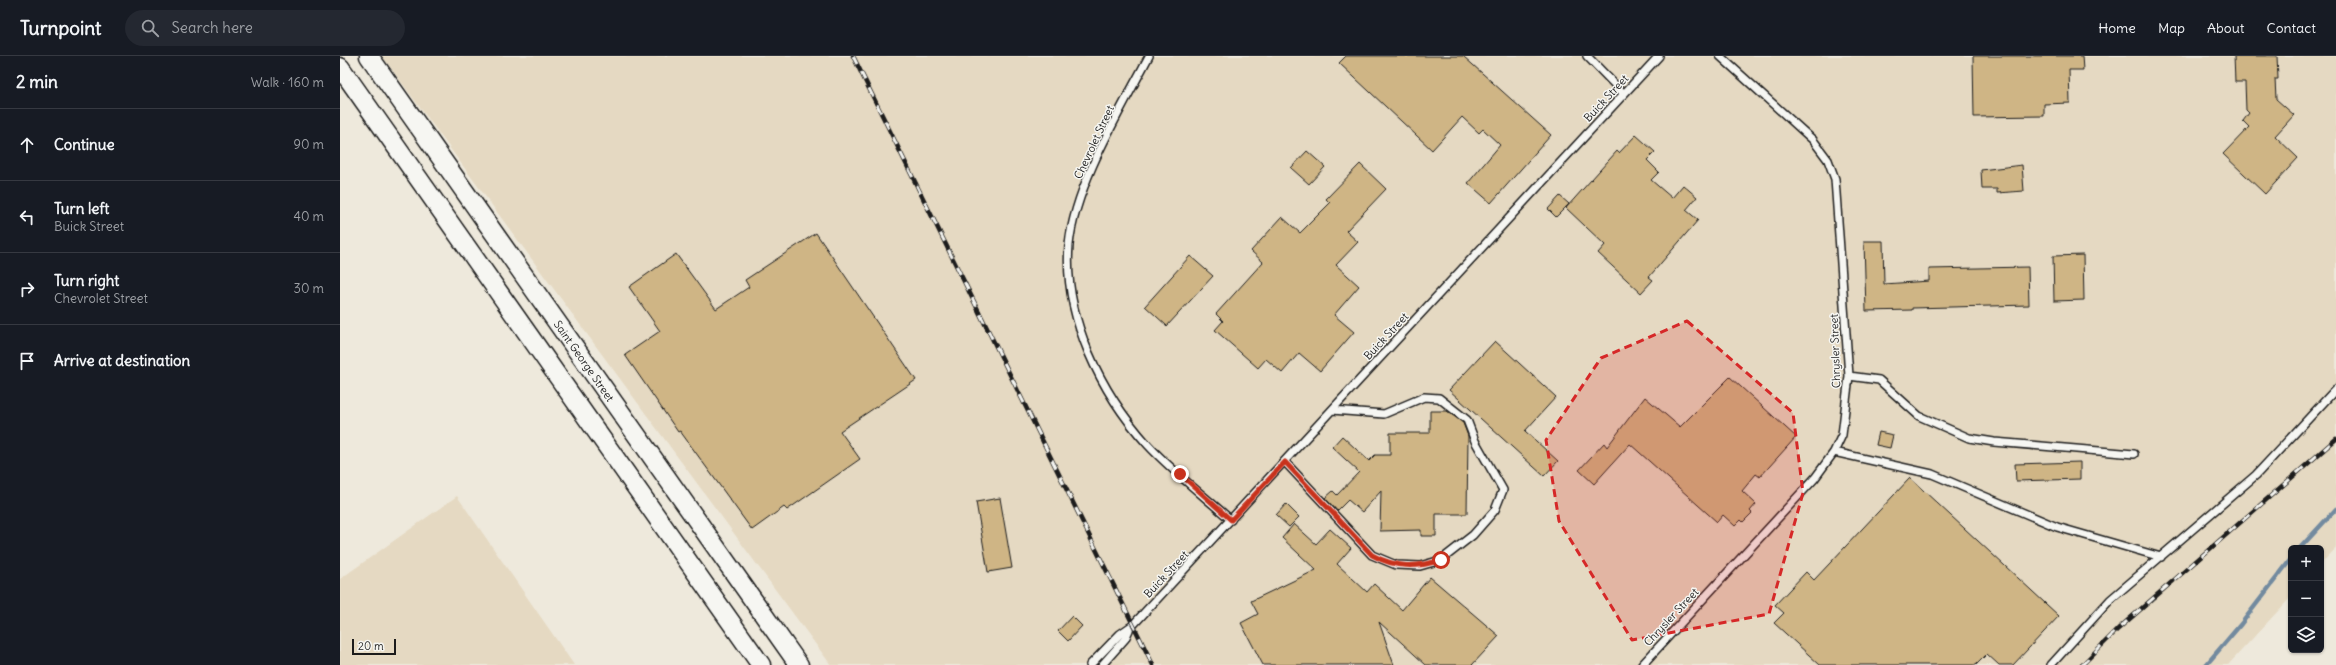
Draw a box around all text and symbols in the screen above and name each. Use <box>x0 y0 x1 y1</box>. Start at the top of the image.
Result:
search box <box>125 10 405 46</box>
text: Turnpoint <box>20 16 101 40</box>
icon: search <box>139 17 161 39</box>
text: Search here <box>171 18 253 37</box>
text: Home <box>2098 19 2136 37</box>
text: Map <box>2158 19 2185 37</box>
text: About <box>2207 19 2245 37</box>
text: Contact <box>2267 19 2316 37</box>
text: 2 min <box>16 71 58 93</box>
street label: Buick Street <box>1581 71 1632 124</box>
text: Walk · 160 m <box>251 74 324 91</box>
street label: Chevrolet Street <box>1071 103 1117 181</box>
icon: ahead <box>16 134 38 156</box>
text: Continue <box>54 135 115 154</box>
text: 90 m <box>293 136 324 153</box>
text: Turn left <box>54 199 109 218</box>
icon: left <box>16 206 38 228</box>
text: 40 m <box>293 208 324 225</box>
text: Buick Street <box>54 218 124 235</box>
text: Turn right <box>54 271 119 290</box>
icon: right <box>16 278 38 300</box>
text: 30 m <box>294 280 324 297</box>
text: Chevrolet Street <box>54 290 148 307</box>
street label: Buick Street <box>1361 309 1412 362</box>
street label: Chrysler Street <box>1827 313 1843 388</box>
street label: Saint George Street <box>551 318 617 405</box>
icon: arrive <box>16 350 38 372</box>
text: Arrive at destination <box>54 351 190 370</box>
route end <box>1171 465 1189 483</box>
map controls <box>2288 545 2324 653</box>
button: + <box>2288 545 2324 581</box>
street label: Buick Street <box>1141 547 1192 600</box>
route start <box>1432 551 1450 569</box>
button: − <box>2288 581 2324 617</box>
street label: Chrysler Street <box>1641 585 1702 649</box>
button: layers <box>2288 617 2324 653</box>
scale bar <box>352 637 396 656</box>
text: 20 m <box>358 639 384 653</box>

